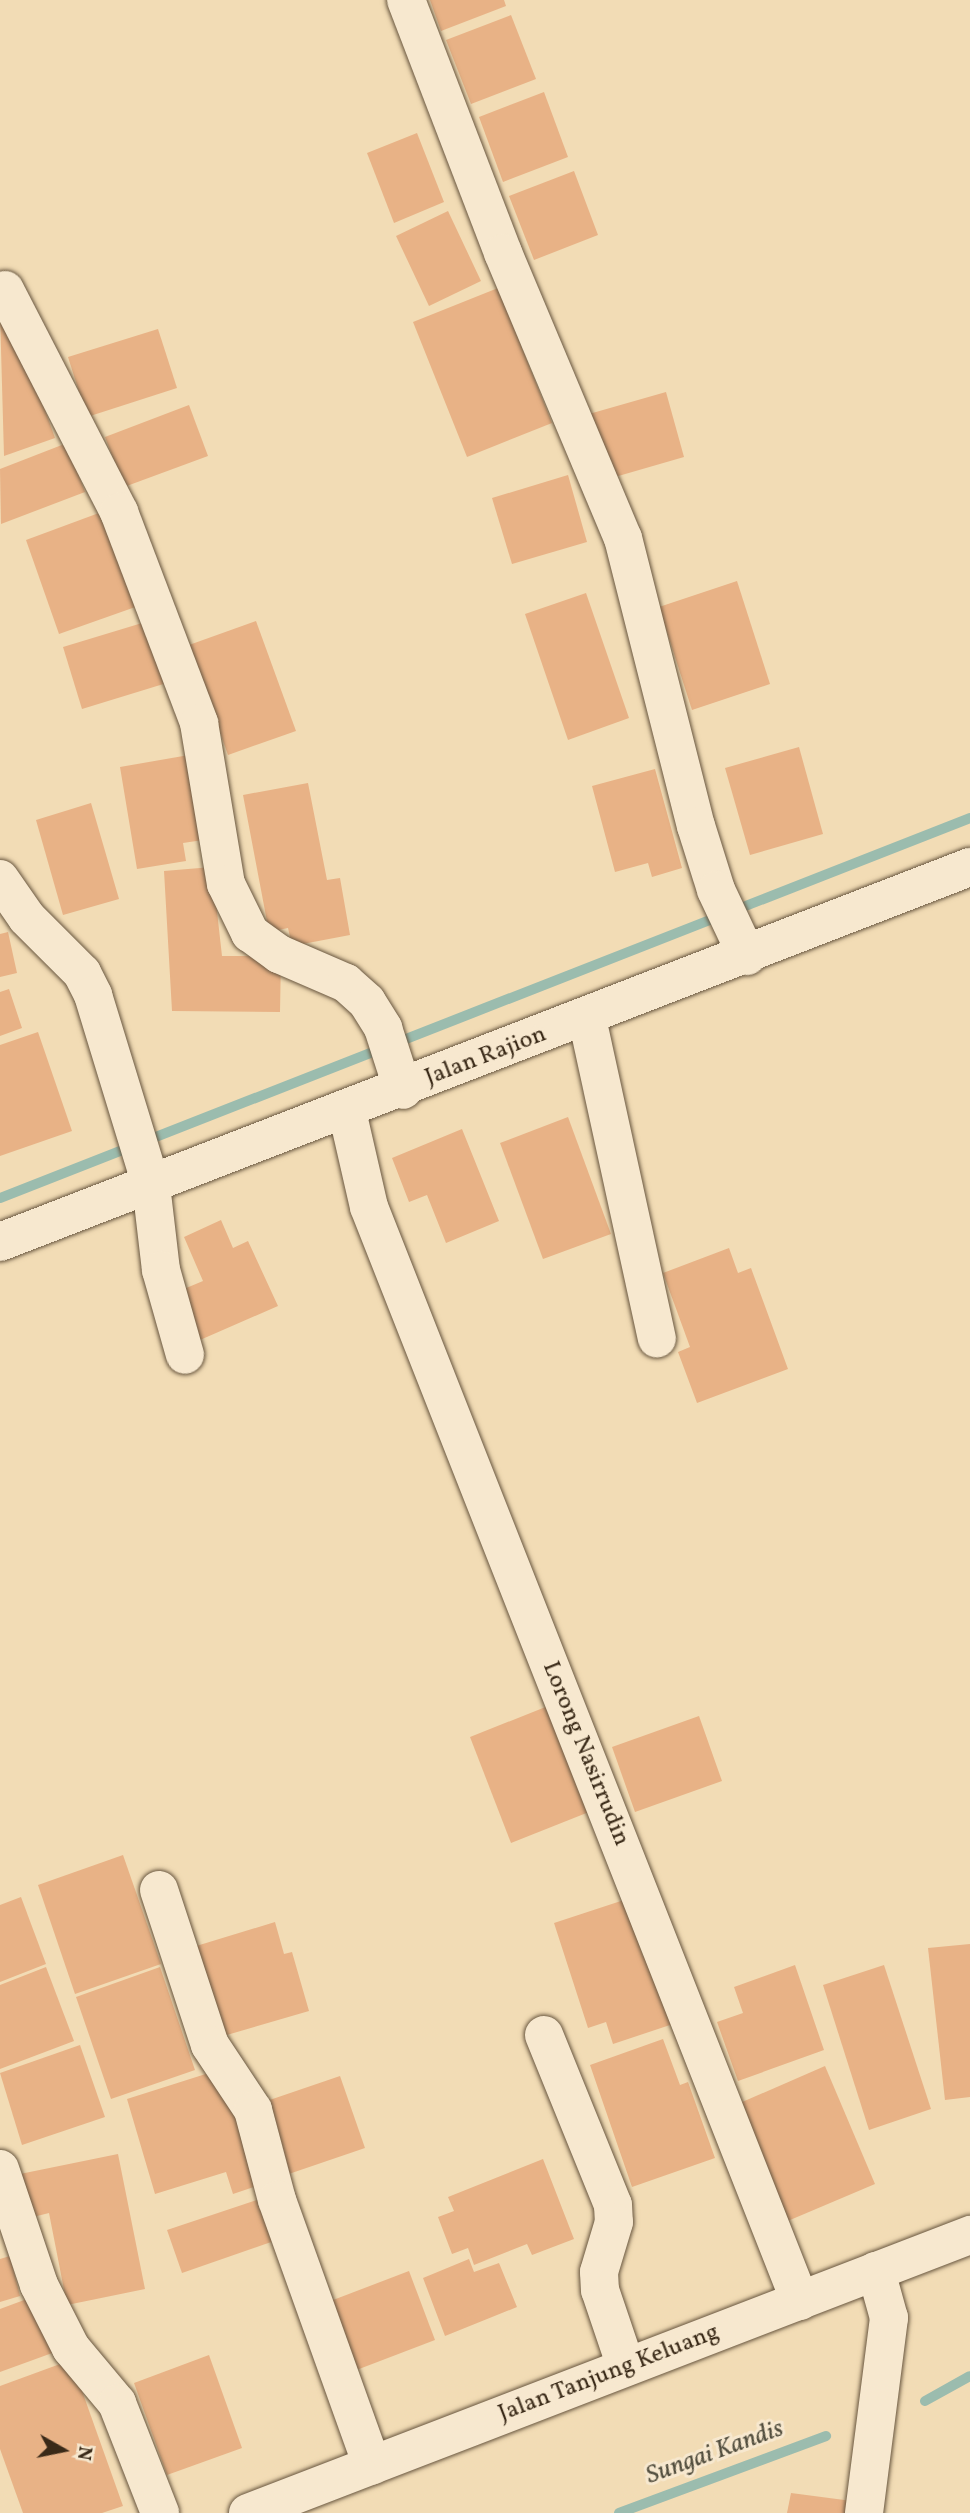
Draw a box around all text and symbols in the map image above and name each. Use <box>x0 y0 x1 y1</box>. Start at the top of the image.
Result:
street label: Jalan Rajion <box>421 1021 551 1093</box>
street label: Lorong Nasirrudin <box>535 1658 635 1850</box>
street label: Jalan Tanjung Keluang <box>494 2319 724 2429</box>
water label: Sungai Kandis <box>642 2414 788 2492</box>
north arrow <box>28 2415 98 2485</box>
text: N <box>70 2444 98 2462</box>

